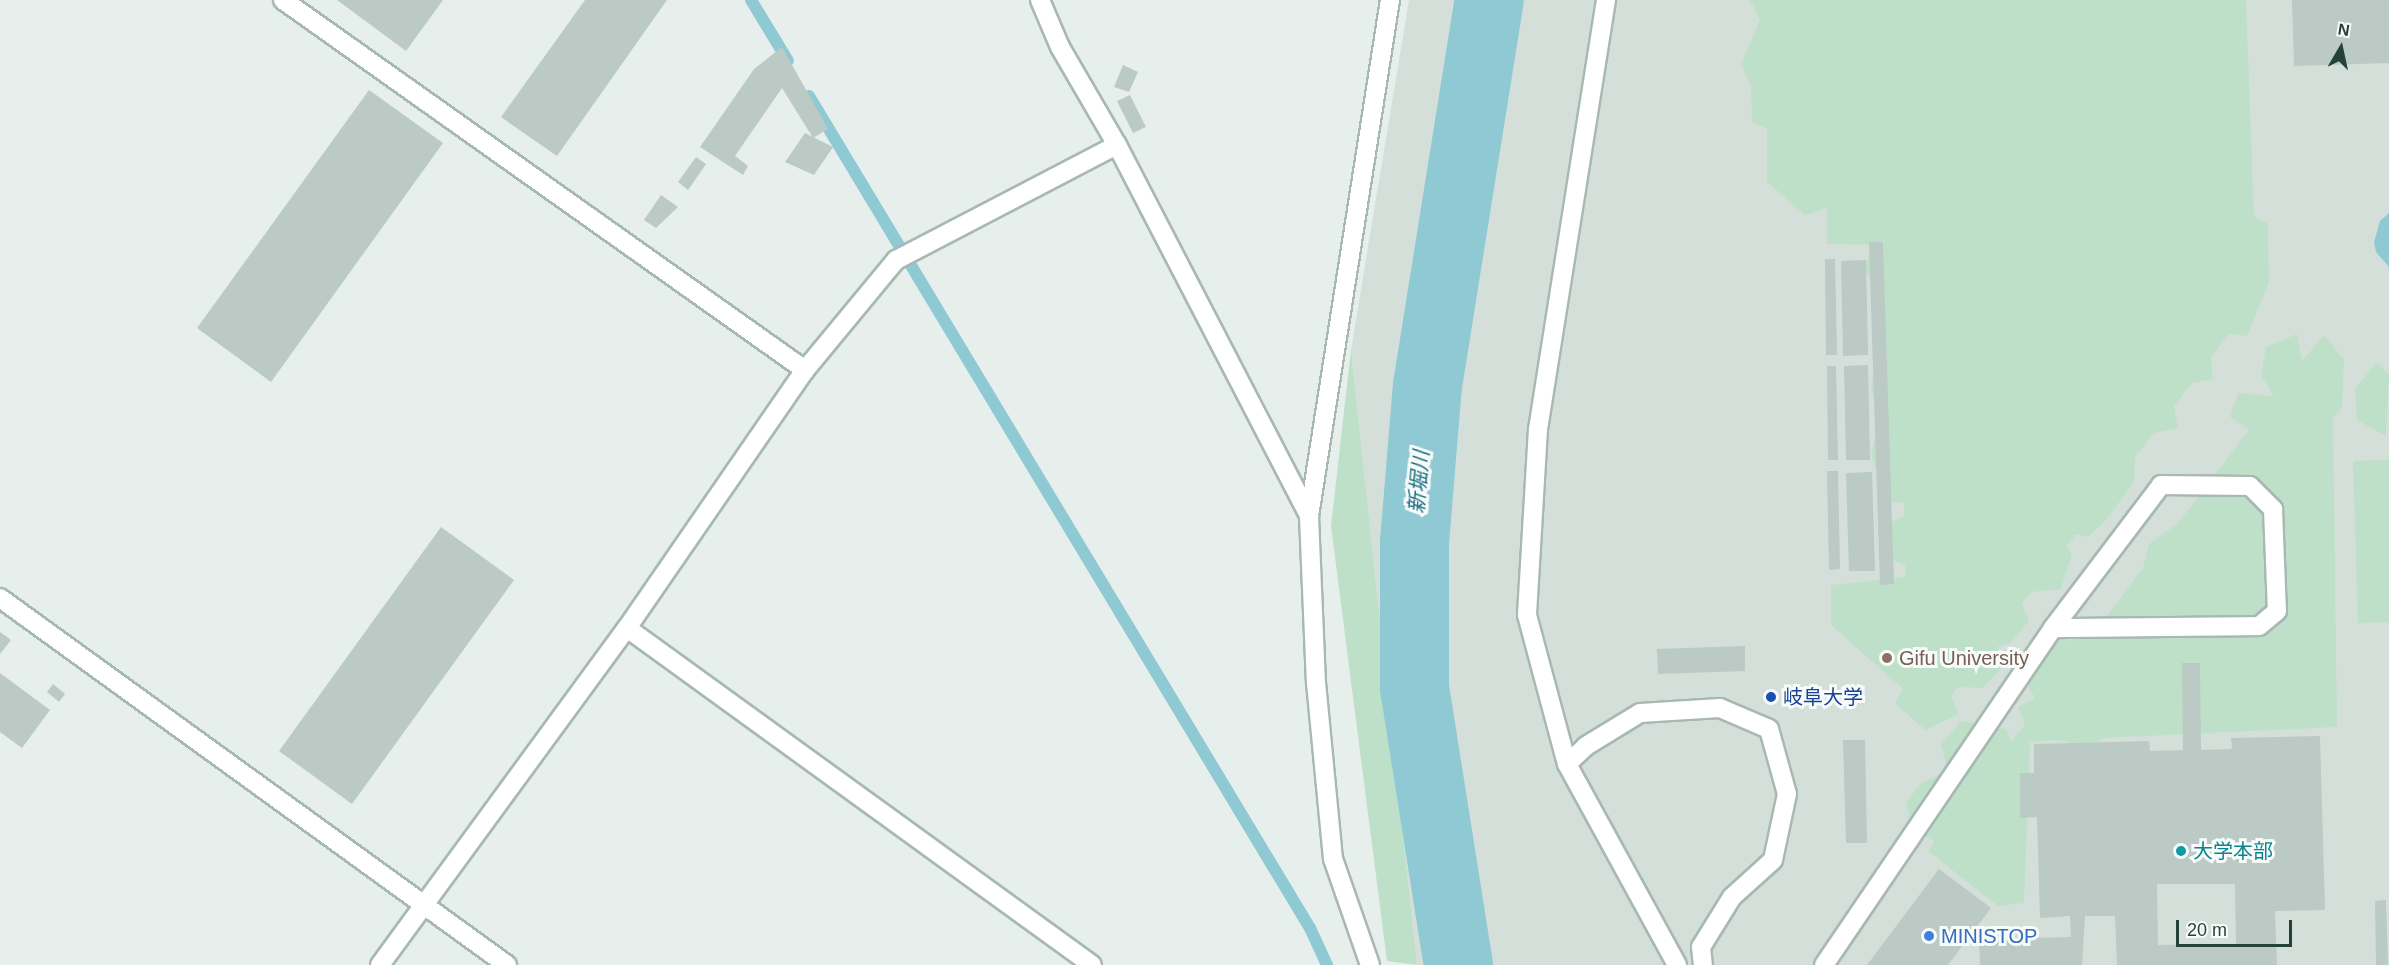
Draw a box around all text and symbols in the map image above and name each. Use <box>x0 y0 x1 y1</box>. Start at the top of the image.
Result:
north arrow <box>2311 18 2371 78</box>
text: N <box>2337 20 2351 39</box>
water label: 新堀川 <box>1404 450 1434 514</box>
place label: Gifu University <box>1899 646 2029 670</box>
marker: Gifu University <box>1880 651 1894 665</box>
place label: 岐阜大学 <box>1783 685 1863 709</box>
marker: 岐阜大学 <box>1764 690 1778 704</box>
place label: 大学本部 <box>2193 839 2273 863</box>
marker: 大学本部 <box>2174 844 2188 858</box>
scale bar <box>2179 908 2294 946</box>
text: 20 m <box>2187 920 2227 940</box>
place label: MINISTOP <box>1941 924 2037 948</box>
marker: MINISTOP <box>1922 929 1936 943</box>

